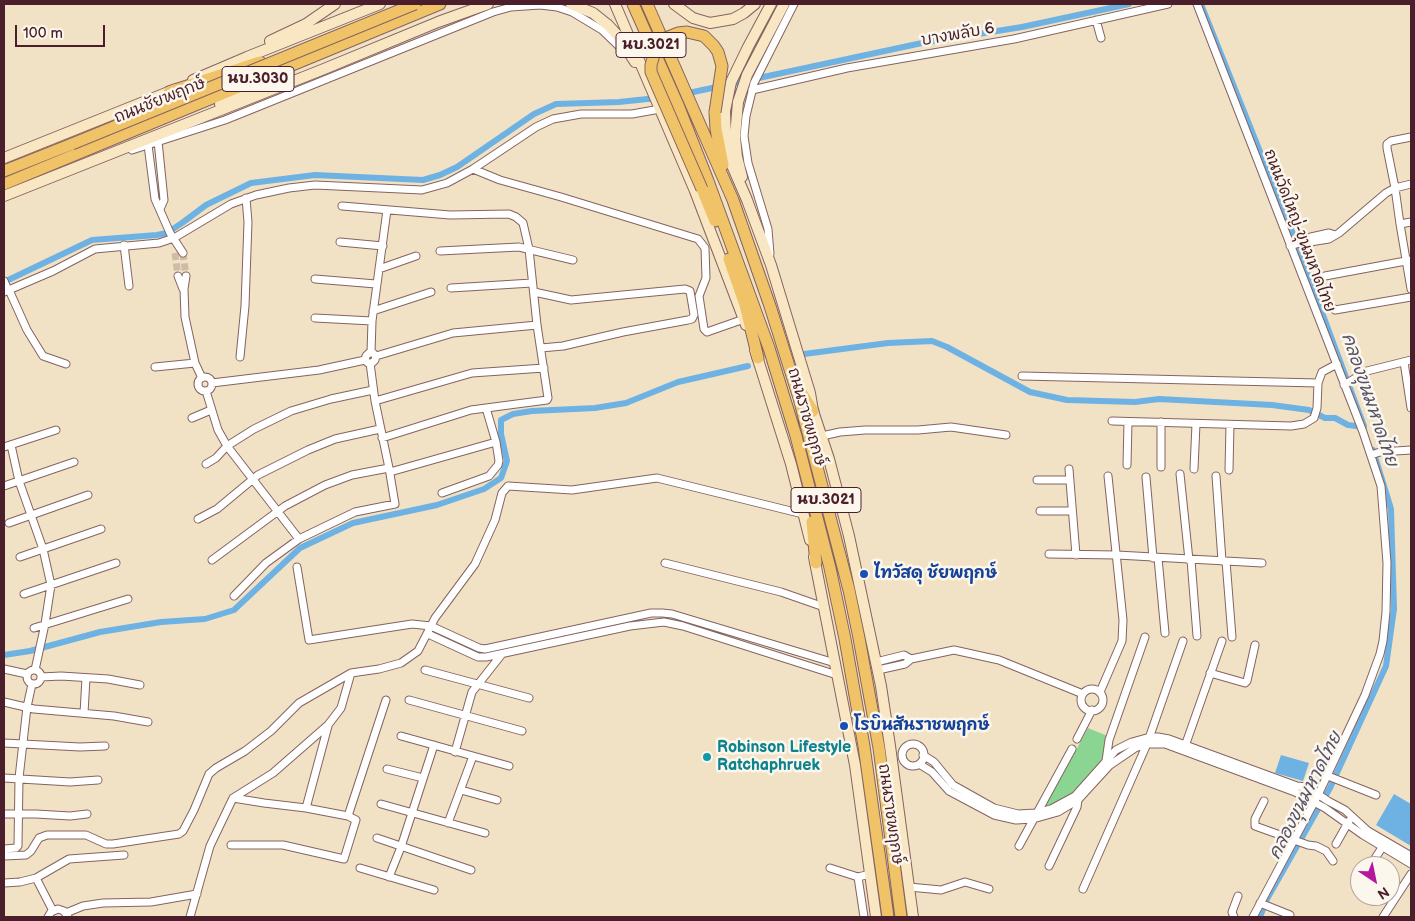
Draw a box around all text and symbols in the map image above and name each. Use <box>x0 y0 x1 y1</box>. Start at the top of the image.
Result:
scale bar <box>18 15 108 47</box>
street label: บางพลับ 6 <box>920 19 996 51</box>
text: 100 m <box>23 24 63 43</box>
road number: นบ.3021 <box>616 32 686 58</box>
road number: นบ.3030 <box>222 66 294 92</box>
street label: ถนนชัยพฤกษ์ <box>112 74 208 128</box>
street label: ถนนวัดใหญ่-ขุนมหาดไทย <box>1259 147 1339 315</box>
water label: คลองขุนมหาดไทย <box>1336 330 1402 470</box>
street label: ถนนราชพฤกษ์ <box>783 366 829 468</box>
road number: นบ.3021 <box>791 488 861 512</box>
place label: ไทวัสดุ ชัยพฤกษ์ <box>874 564 997 584</box>
marker: ไทวัสดุ ชัยพฤกษ์ <box>858 568 870 580</box>
place label: โรบินสันราชพฤกษ์ <box>854 716 989 736</box>
marker: โรบินสันราชพฤกษ์ <box>838 720 850 732</box>
water label: คลองขุนมหาดไทย <box>1265 729 1347 863</box>
place label: Robinson Lifestyle Ratchaphruek <box>717 738 851 776</box>
marker: Robinson Lifestyle Ratchaphruek <box>701 751 713 763</box>
street label: ถนนราชพฤกษ์ <box>873 763 907 865</box>
north arrow <box>1350 856 1400 906</box>
text: N <box>1374 883 1392 903</box>

